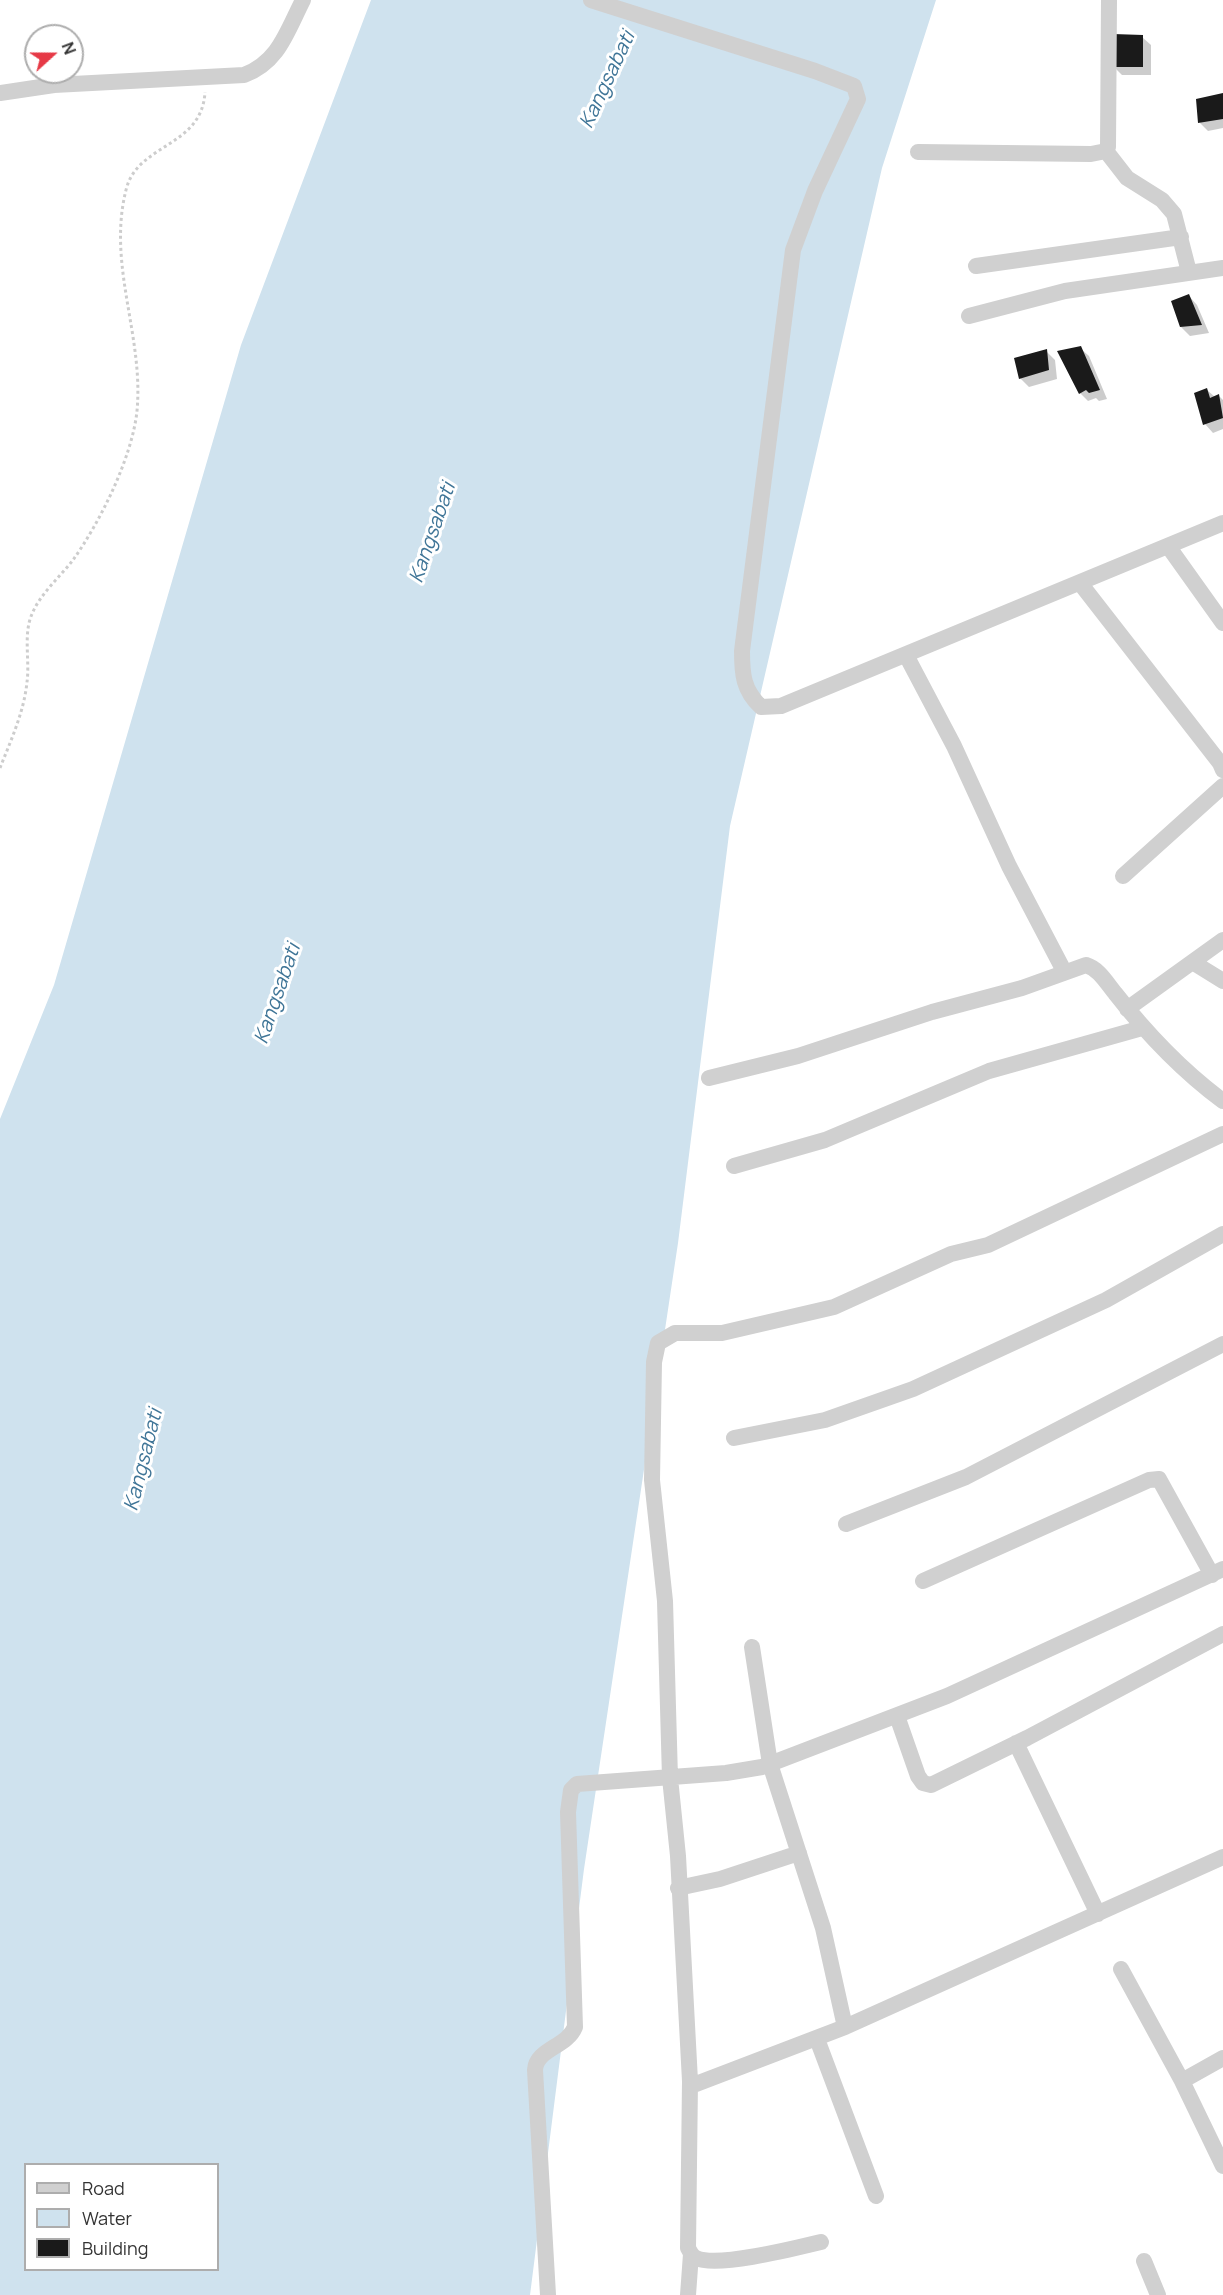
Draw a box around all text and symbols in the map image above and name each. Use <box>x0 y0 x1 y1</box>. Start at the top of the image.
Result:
north arrow <box>24 24 84 84</box>
water label: Kangsabati <box>575 28 641 132</box>
text: N <box>57 39 81 58</box>
water label: Kangsabati <box>405 480 461 586</box>
water label: Kangsabati <box>250 941 306 1047</box>
water label: Kangsabati <box>120 1407 168 1513</box>
legend <box>24 2163 219 2271</box>
text: Road <box>82 2176 125 2200</box>
text: Water <box>82 2206 132 2230</box>
text: Building <box>82 2236 148 2260</box>

